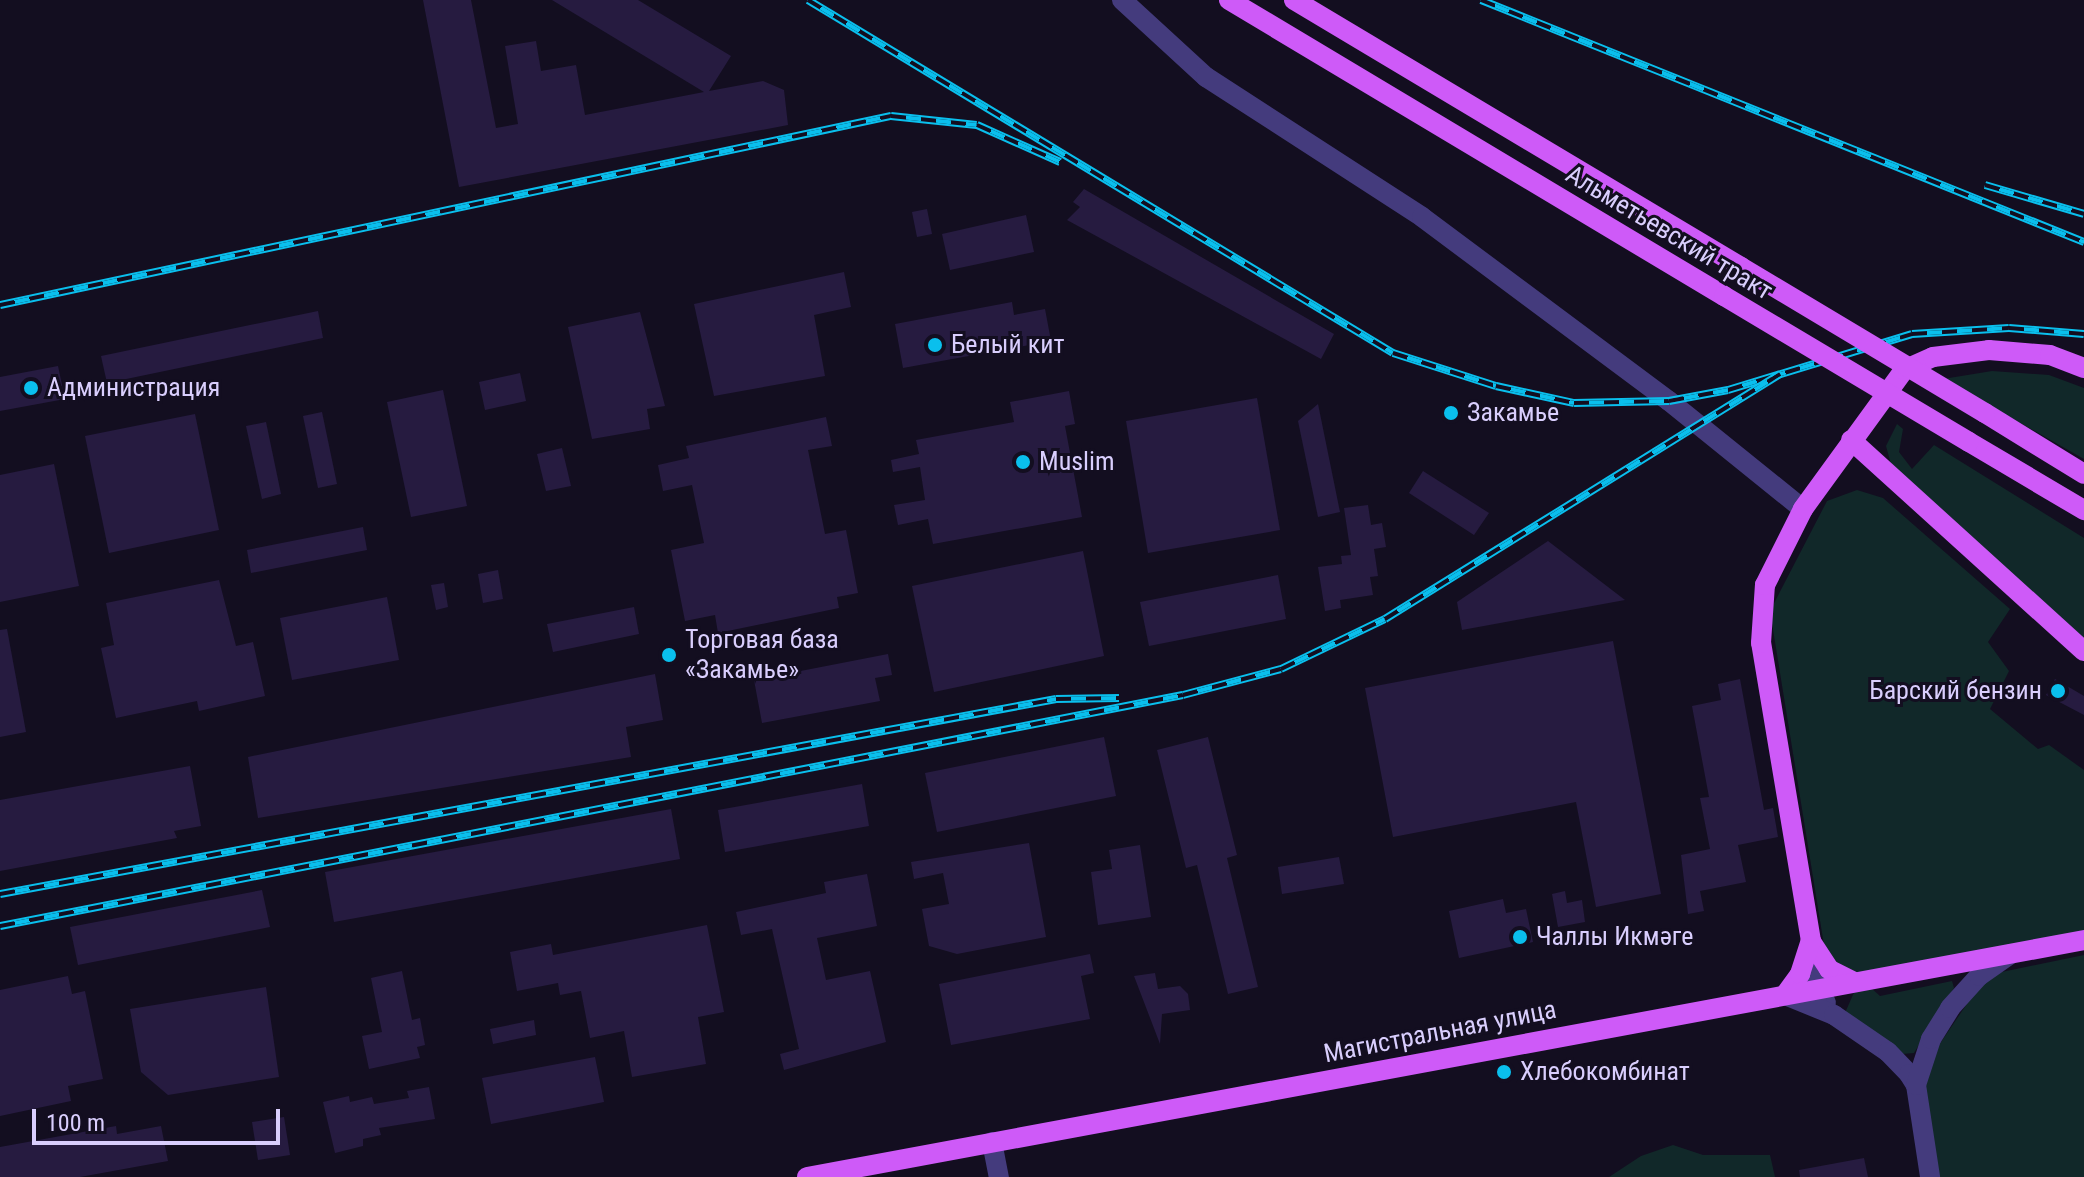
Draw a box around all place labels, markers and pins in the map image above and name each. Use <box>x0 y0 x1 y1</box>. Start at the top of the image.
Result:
place label: Белый кит <box>951 329 1064 361</box>
marker: Белый кит <box>926 336 944 354</box>
place label: Администрация <box>47 372 220 404</box>
marker: Администрация <box>22 379 40 397</box>
place label: Закамье <box>1467 397 1559 429</box>
marker: Закамье <box>1442 404 1460 422</box>
place label: Muslim <box>1039 446 1115 478</box>
marker: Muslim <box>1014 453 1032 471</box>
place label: Торговая база «Закамье» <box>685 624 839 686</box>
marker: Торговая база «Закамье» <box>660 646 678 664</box>
place label: Барский бензин <box>1869 675 2042 707</box>
marker: Барский бензин <box>2049 682 2067 700</box>
place label: Чаллы Икмәге <box>1536 921 1693 953</box>
marker: Чаллы Икмәге <box>1511 928 1529 946</box>
place label: Хлебокомбинат <box>1520 1056 1690 1088</box>
marker: Хлебокомбинат <box>1495 1063 1513 1081</box>

